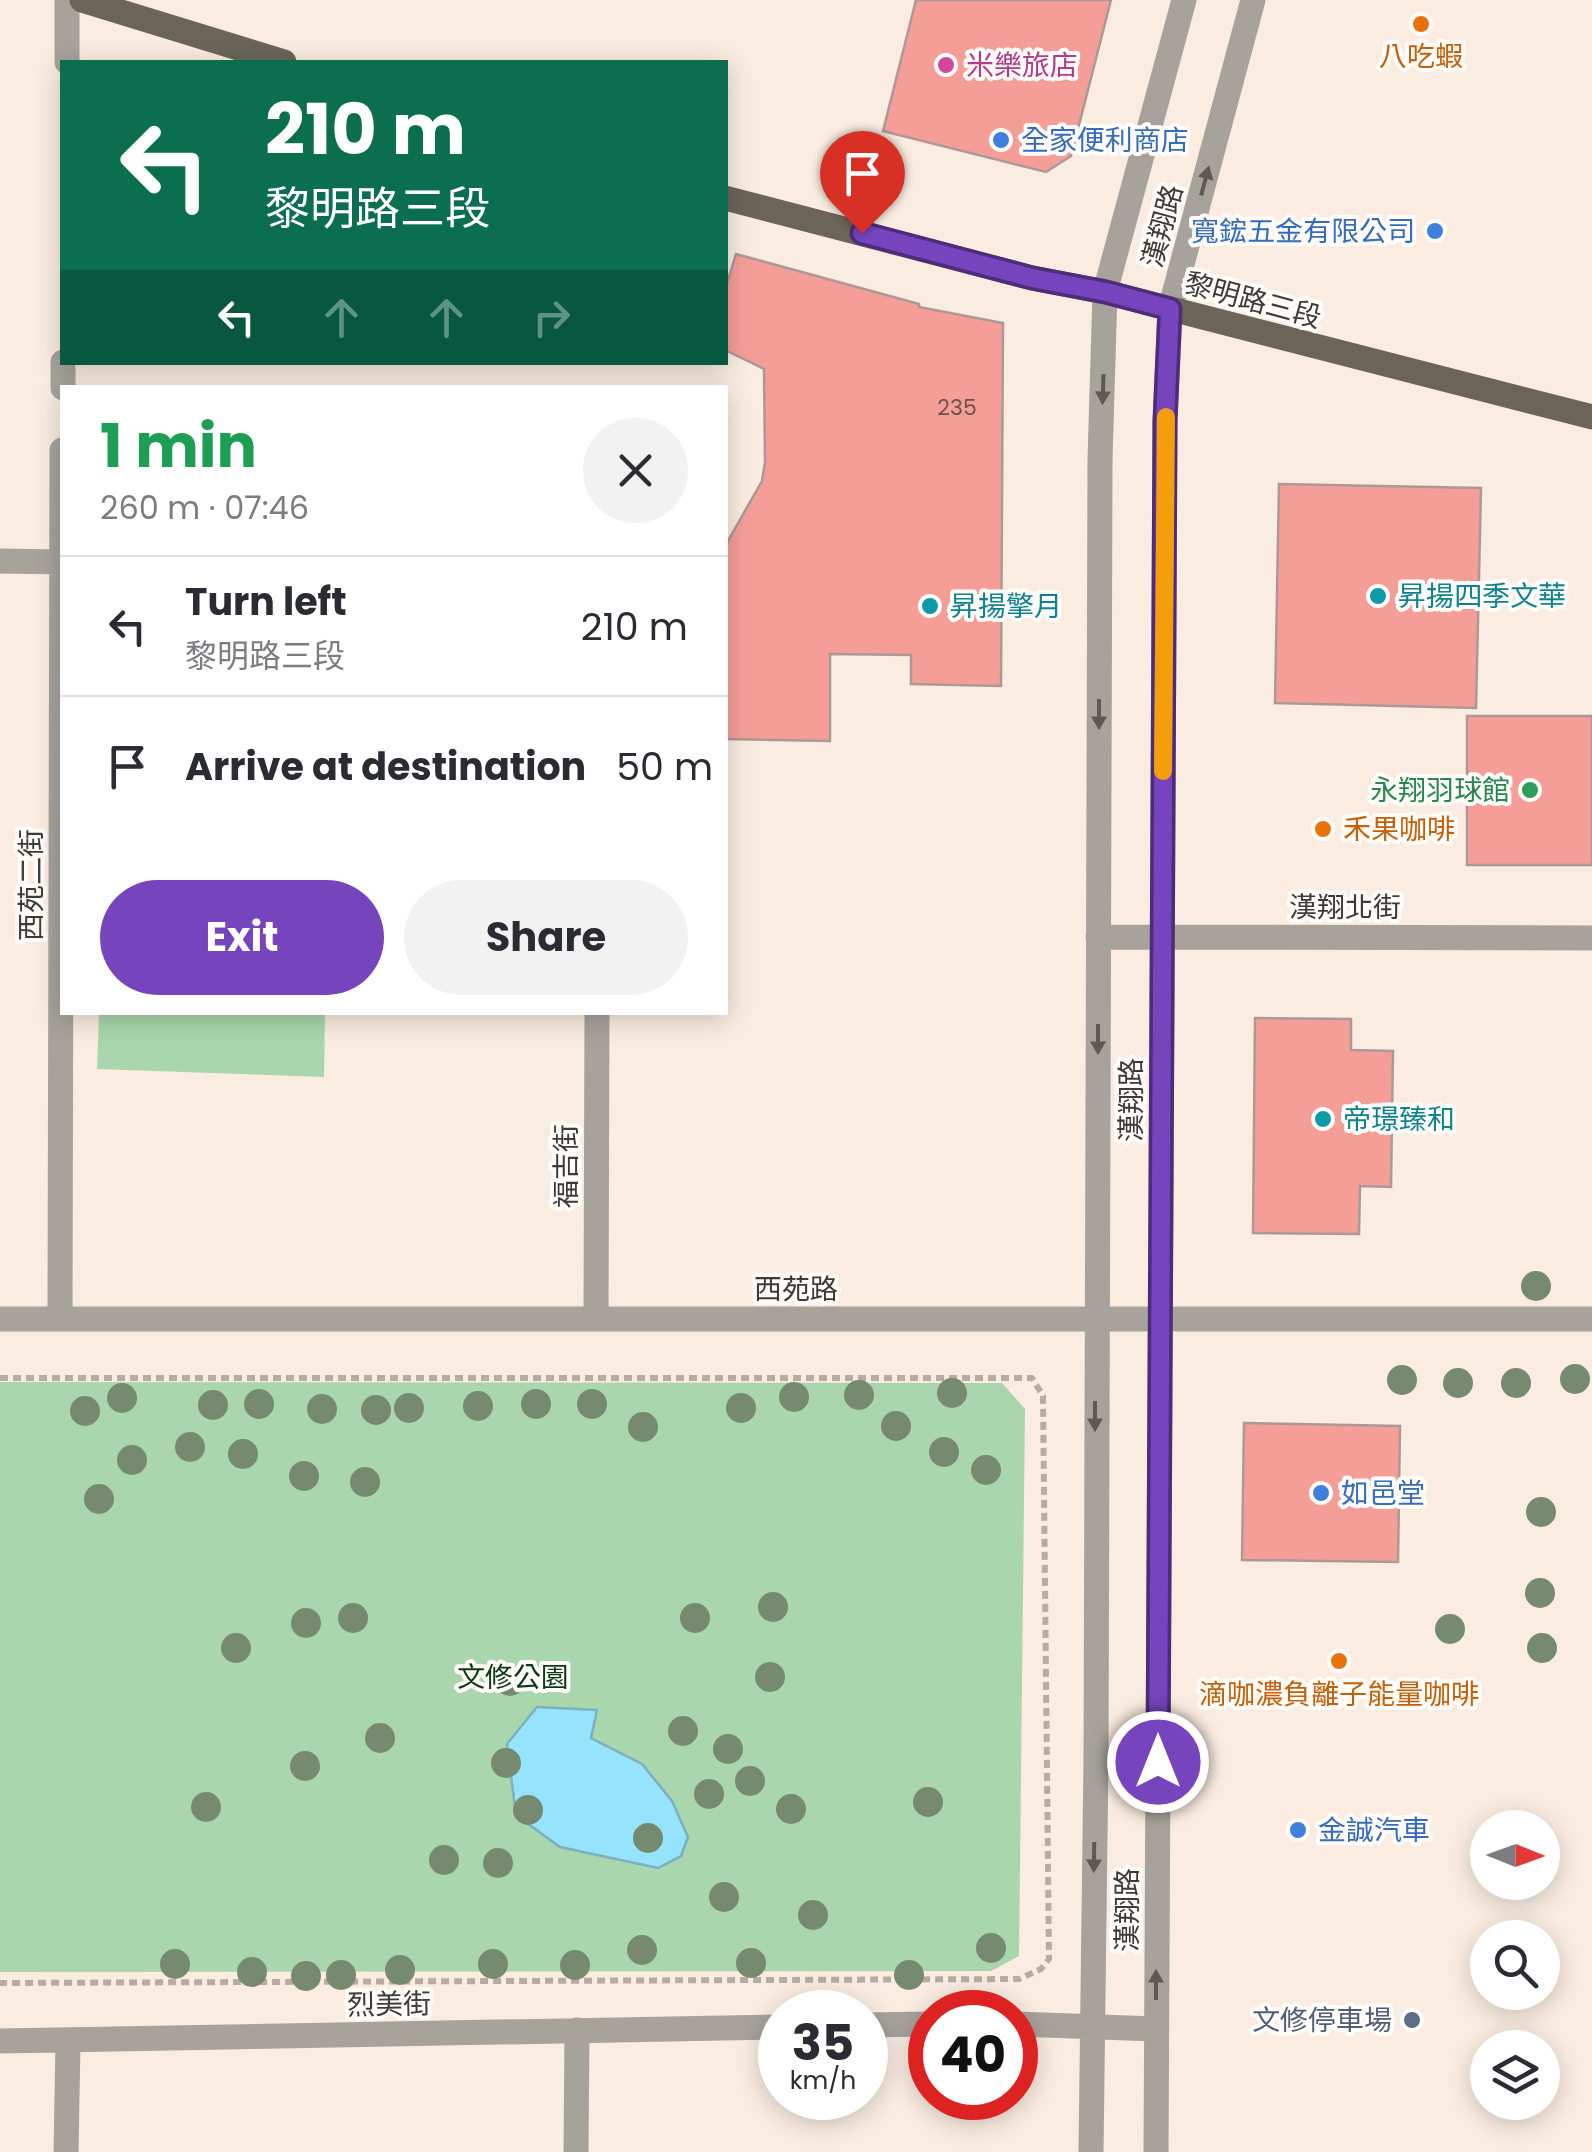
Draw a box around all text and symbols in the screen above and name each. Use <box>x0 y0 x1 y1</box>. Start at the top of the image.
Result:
marker: 八吃蝦 <box>1410 13 1432 35</box>
place label: 八吃蝦 <box>1379 37 1463 76</box>
place label: 米樂旅店 <box>966 46 1078 85</box>
marker: 米樂旅店 <box>935 54 957 76</box>
text: 210 m <box>265 80 466 179</box>
icon: left <box>100 100 230 230</box>
place label: 全家便利商店 <box>1021 121 1189 160</box>
marker: 全家便利商店 <box>990 129 1012 151</box>
pin <box>820 131 905 234</box>
icon: arrive <box>835 146 890 201</box>
one-way arrow <box>1197 165 1213 196</box>
text: 黎明路三段 <box>265 177 490 240</box>
street label: 漢翔路 <box>1133 181 1192 272</box>
place label: 寬鋐五金有限公司 <box>1191 212 1415 251</box>
marker: 寬鋐五金有限公司 <box>1424 220 1446 242</box>
street label: 黎明路三段 <box>1180 264 1326 337</box>
icon: left <box>209 290 264 345</box>
icon: ahead <box>314 290 369 345</box>
icon: ahead <box>419 290 474 345</box>
icon: right <box>524 290 579 345</box>
one-way arrow <box>1095 374 1111 406</box>
house number: 235 <box>937 392 977 423</box>
text: 1 min <box>100 404 257 488</box>
button: close <box>583 418 688 523</box>
text: 260 m · 07:46 <box>100 485 309 530</box>
text: Turn left <box>185 575 347 628</box>
place label: 昇揚四季文華 <box>1398 577 1566 616</box>
marker: 昇揚四季文華 <box>1367 585 1389 607</box>
place label: 昇揚擎月 <box>950 587 1062 626</box>
marker: 昇揚擎月 <box>919 595 941 617</box>
icon: left <box>100 599 155 654</box>
text: 210 m <box>581 600 688 653</box>
text: 黎明路三段 <box>185 633 345 678</box>
one-way arrow <box>1091 699 1107 731</box>
icon: arrive <box>100 739 155 794</box>
text: Arrive at destination <box>185 740 586 793</box>
text: 50 m <box>616 740 713 793</box>
place label: 永翔羽球館 <box>1370 771 1510 810</box>
marker: 永翔羽球館 <box>1519 779 1541 801</box>
place label: 禾果咖啡 <box>1343 810 1455 849</box>
marker: 禾果咖啡 <box>1312 818 1334 840</box>
street label: 西苑二街 <box>12 829 51 941</box>
button: Exit <box>100 880 384 995</box>
button: Share <box>404 880 688 995</box>
street label: 漢翔北街 <box>1289 888 1401 927</box>
one-way arrow <box>1089 1024 1105 1056</box>
street label: 漢翔路 <box>1112 1058 1151 1142</box>
place label: 帝璟臻和 <box>1343 1100 1455 1139</box>
marker: 帝璟臻和 <box>1312 1108 1334 1130</box>
street label: 福吉街 <box>547 1124 586 1208</box>
street label: 西苑路 <box>754 1270 838 1309</box>
one-way arrow <box>1087 1401 1103 1433</box>
place label: 如邑堂 <box>1341 1474 1425 1513</box>
marker: 如邑堂 <box>1310 1482 1332 1504</box>
marker: 滴咖濃負離子能量咖啡 <box>1328 1650 1350 1672</box>
park label: 文修公園 <box>457 1658 569 1697</box>
place label: 滴咖濃負離子能量咖啡 <box>1199 1675 1479 1714</box>
position arrow <box>1106 1710 1210 1814</box>
north arrow <box>1470 1810 1560 1900</box>
map controls <box>1470 1810 1560 2120</box>
place label: 金誠汽車 <box>1318 1811 1430 1850</box>
marker: 金誠汽車 <box>1287 1819 1309 1841</box>
one-way arrow <box>1086 1841 1102 1873</box>
street label: 漢翔路 <box>1108 1868 1147 1952</box>
button: search <box>1470 1920 1560 2010</box>
one-way arrow <box>1149 1968 1165 2000</box>
street label: 烈美街 <box>347 1984 431 2025</box>
speed limit sign: 40 <box>908 1990 1038 2120</box>
place label: 文修停車場 <box>1252 2001 1392 2040</box>
text: 35 <box>792 2007 854 2078</box>
marker: 文修停車場 <box>1401 2009 1423 2031</box>
button: layers <box>1470 2030 1560 2120</box>
text: km/h <box>790 2063 856 2098</box>

